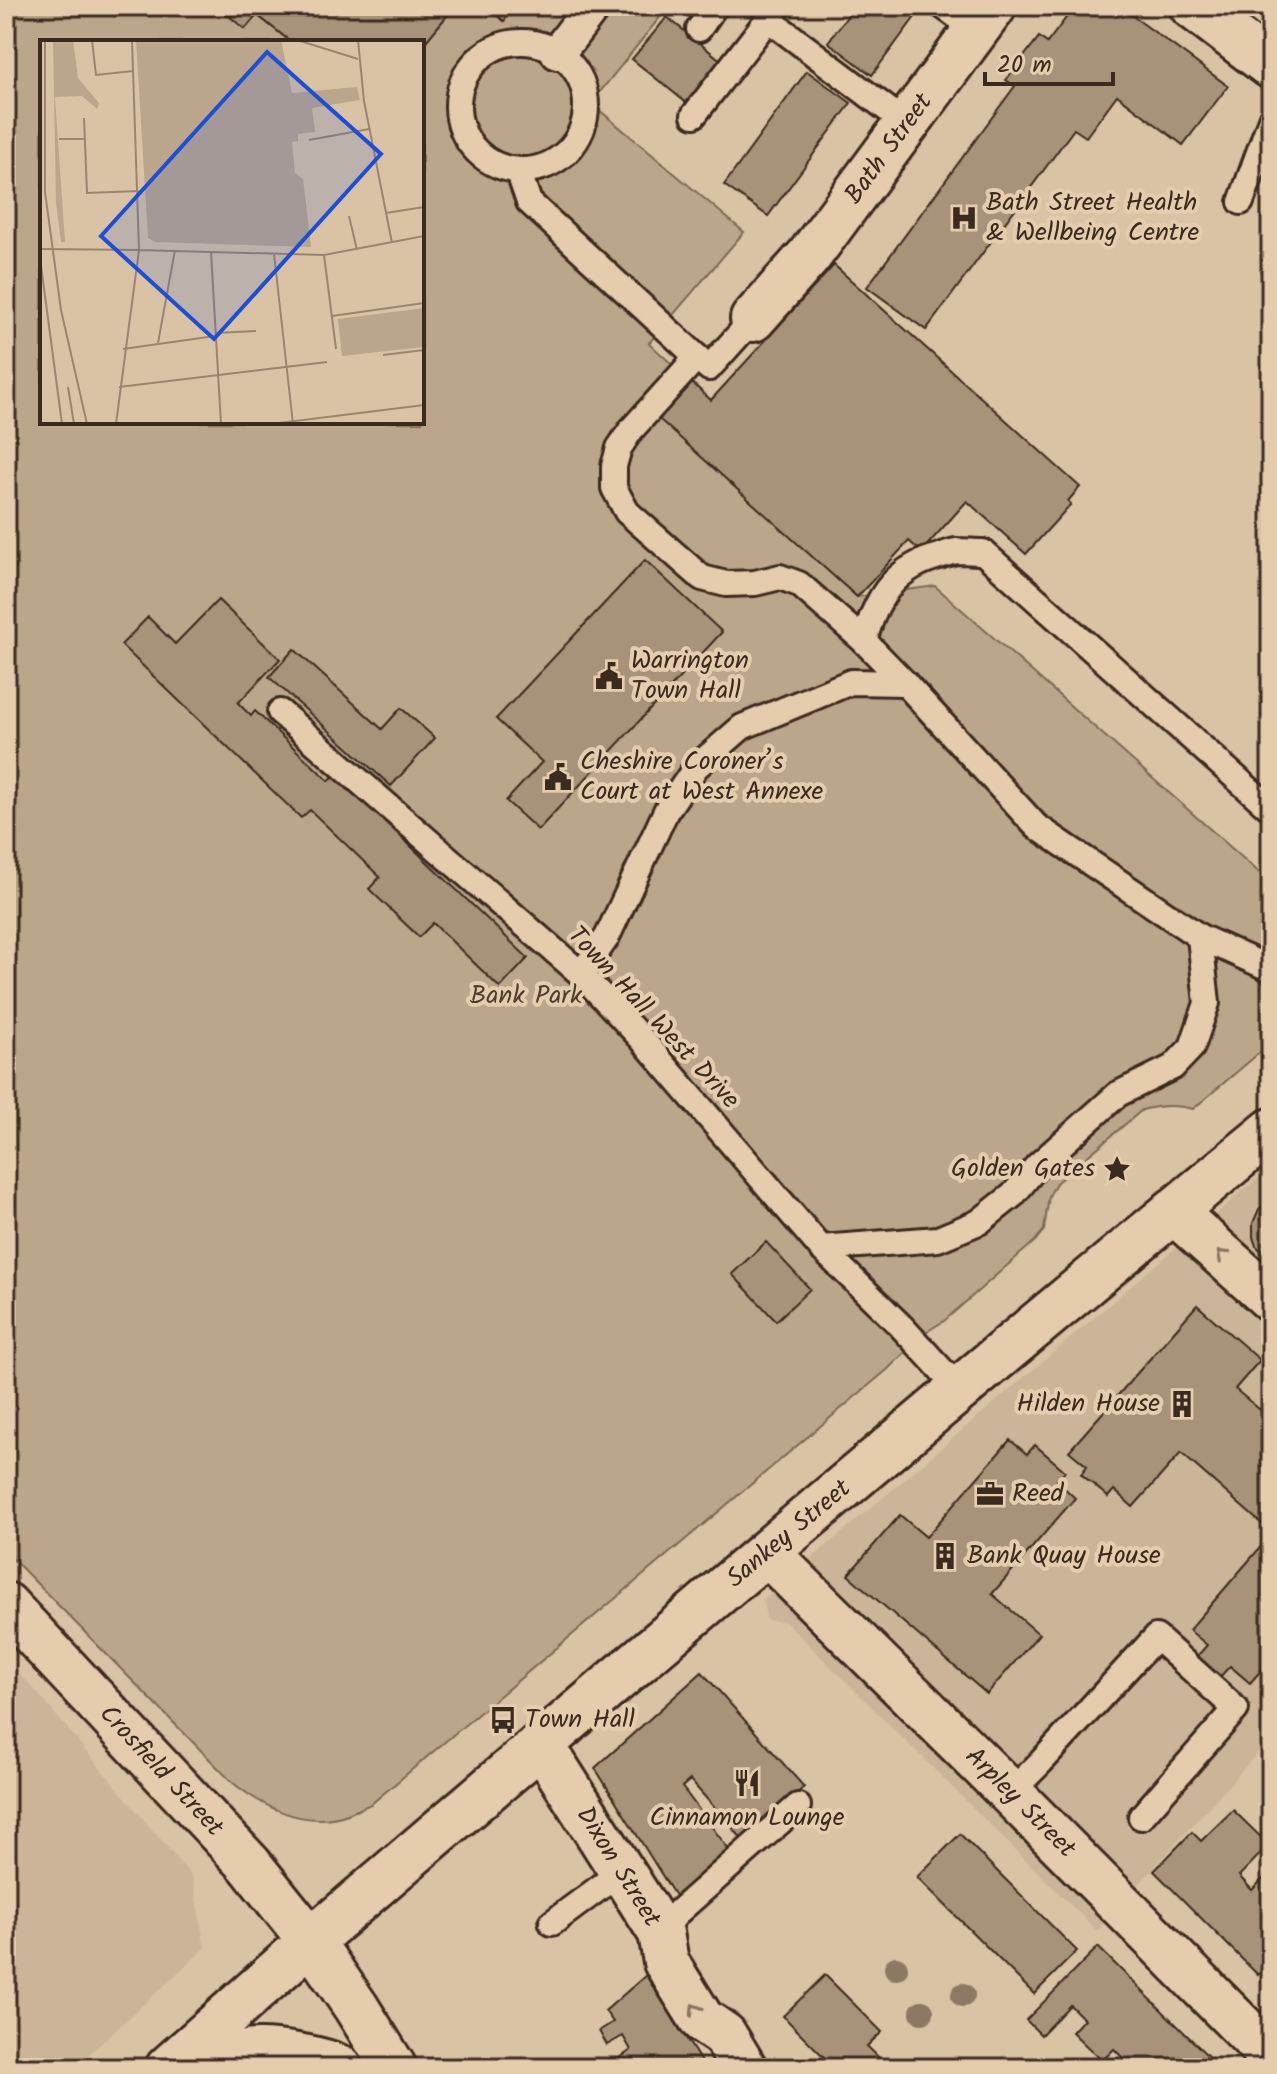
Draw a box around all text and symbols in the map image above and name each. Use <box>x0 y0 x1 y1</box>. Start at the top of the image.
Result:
scale bar <box>985 36 1113 86</box>
inset map <box>40 40 424 424</box>
text: 20 m <box>997 46 1052 85</box>
street label: Bath Street <box>834 84 944 214</box>
place label: Bath Street Health & Wellbeing Centre <box>986 182 1199 254</box>
hospital icon: Bath Street Health & Wellbeing Centre <box>949 203 979 233</box>
place label: Warrington Town Hall <box>631 640 749 712</box>
public building icon: Warrington Town Hall <box>594 661 624 691</box>
place label: Cheshire Coroner’s Court at West Annexe <box>580 741 824 813</box>
public building icon: Cheshire Coroner’s Court at West Annexe <box>543 762 573 792</box>
street label: Town Hall West Drive <box>556 917 750 1120</box>
park label: Bank Park <box>470 975 583 1017</box>
place label: Golden Gates <box>951 1148 1095 1190</box>
place icon: Golden Gates <box>1102 1154 1132 1184</box>
one-way arrow <box>1217 1250 1231 1264</box>
place label: Hilden House <box>1017 1383 1160 1425</box>
building icon: Hilden House <box>1167 1389 1197 1419</box>
street label: Sankey Street <box>717 1468 862 1599</box>
place label: Reed <box>1012 1473 1065 1515</box>
office icon: Reed <box>975 1479 1005 1509</box>
place label: Bank Quay House <box>967 1535 1161 1577</box>
building icon: Bank Quay House <box>930 1541 960 1571</box>
street label: Crosfield Street <box>88 1695 234 1848</box>
place label: Town Hall <box>525 1699 635 1741</box>
bus stop icon: Town Hall <box>488 1705 518 1735</box>
street label: Arpley Street <box>954 1737 1086 1869</box>
restaurant icon: Cinnamon Lounge <box>732 1768 762 1798</box>
place label: Cinnamon Lounge <box>650 1797 845 1839</box>
street label: Dixon Street <box>564 1798 672 1937</box>
one-way arrow <box>690 2003 705 2018</box>

